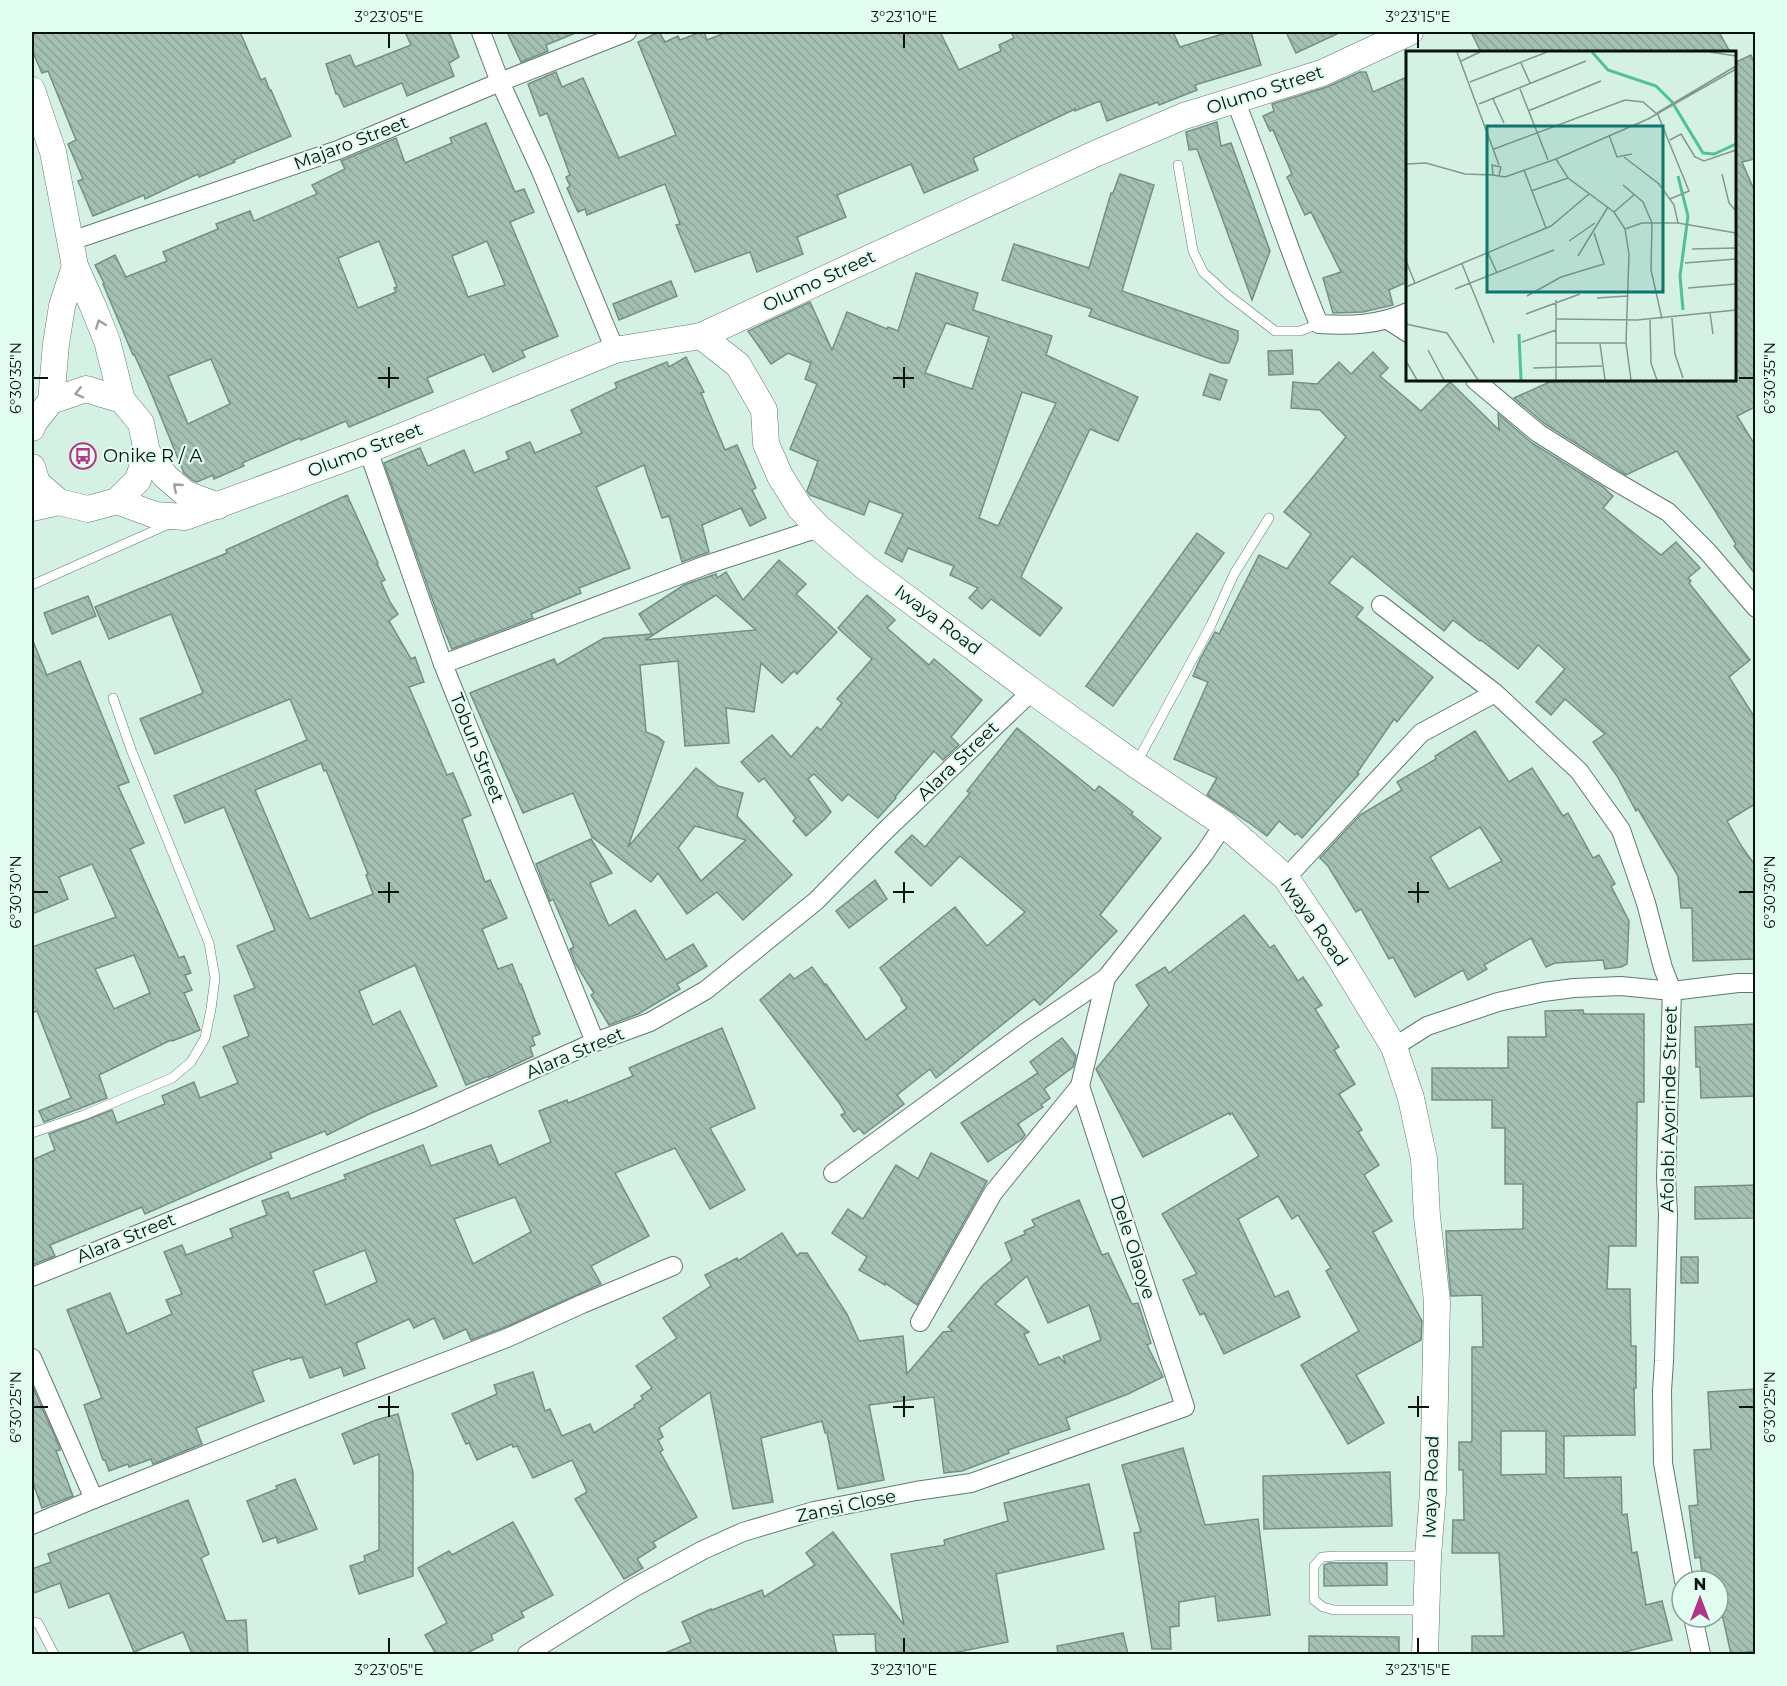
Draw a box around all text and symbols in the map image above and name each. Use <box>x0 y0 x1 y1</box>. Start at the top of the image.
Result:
text: 3°23'05"E <box>355 7 424 26</box>
text: 3°23'10"E <box>871 7 937 26</box>
text: 3°23'15"E <box>1385 7 1451 26</box>
inset map <box>1406 51 1736 381</box>
street label: Olumo Street <box>1204 61 1326 119</box>
street label: Majaro Street <box>291 111 411 175</box>
street label: Olumo Street <box>759 245 879 317</box>
one-way arrow <box>95 319 107 330</box>
text: 6°30'35"N <box>6 342 25 414</box>
text: 6°30'35"N <box>1760 342 1779 414</box>
one-way arrow <box>74 385 84 398</box>
street label: Olumo Street <box>304 418 426 482</box>
bus stop icon: Onike R / A <box>68 441 98 471</box>
place label: Onike R / A <box>103 445 203 467</box>
one-way arrow <box>173 483 184 494</box>
street label: Iwaya Road <box>890 580 986 660</box>
street label: Tobun Street <box>445 690 509 806</box>
street label: Alara Street <box>913 717 1003 805</box>
text: 6°30'30"N <box>6 855 25 929</box>
text: 6°30'30"N <box>1760 855 1779 929</box>
street label: Iwaya Road <box>1275 874 1353 970</box>
street label: Afolabi Ayorinde Street <box>1656 1005 1682 1213</box>
street label: Alara Street <box>523 1022 627 1084</box>
street label: Dele Olaoye <box>1106 1192 1160 1302</box>
street label: Alara Street <box>73 1208 179 1268</box>
text: 6°30'25"N <box>6 1371 25 1443</box>
text: 6°30'25"N <box>1760 1371 1779 1443</box>
street label: Iwaya Road <box>1418 1435 1444 1539</box>
street label: Zansi Close <box>794 1485 898 1527</box>
north arrow <box>1670 1569 1730 1629</box>
text: N <box>1694 1575 1706 1594</box>
text: 3°23'05"E <box>355 1660 424 1679</box>
text: 3°23'10"E <box>871 1660 937 1679</box>
text: 3°23'15"E <box>1385 1660 1451 1679</box>

